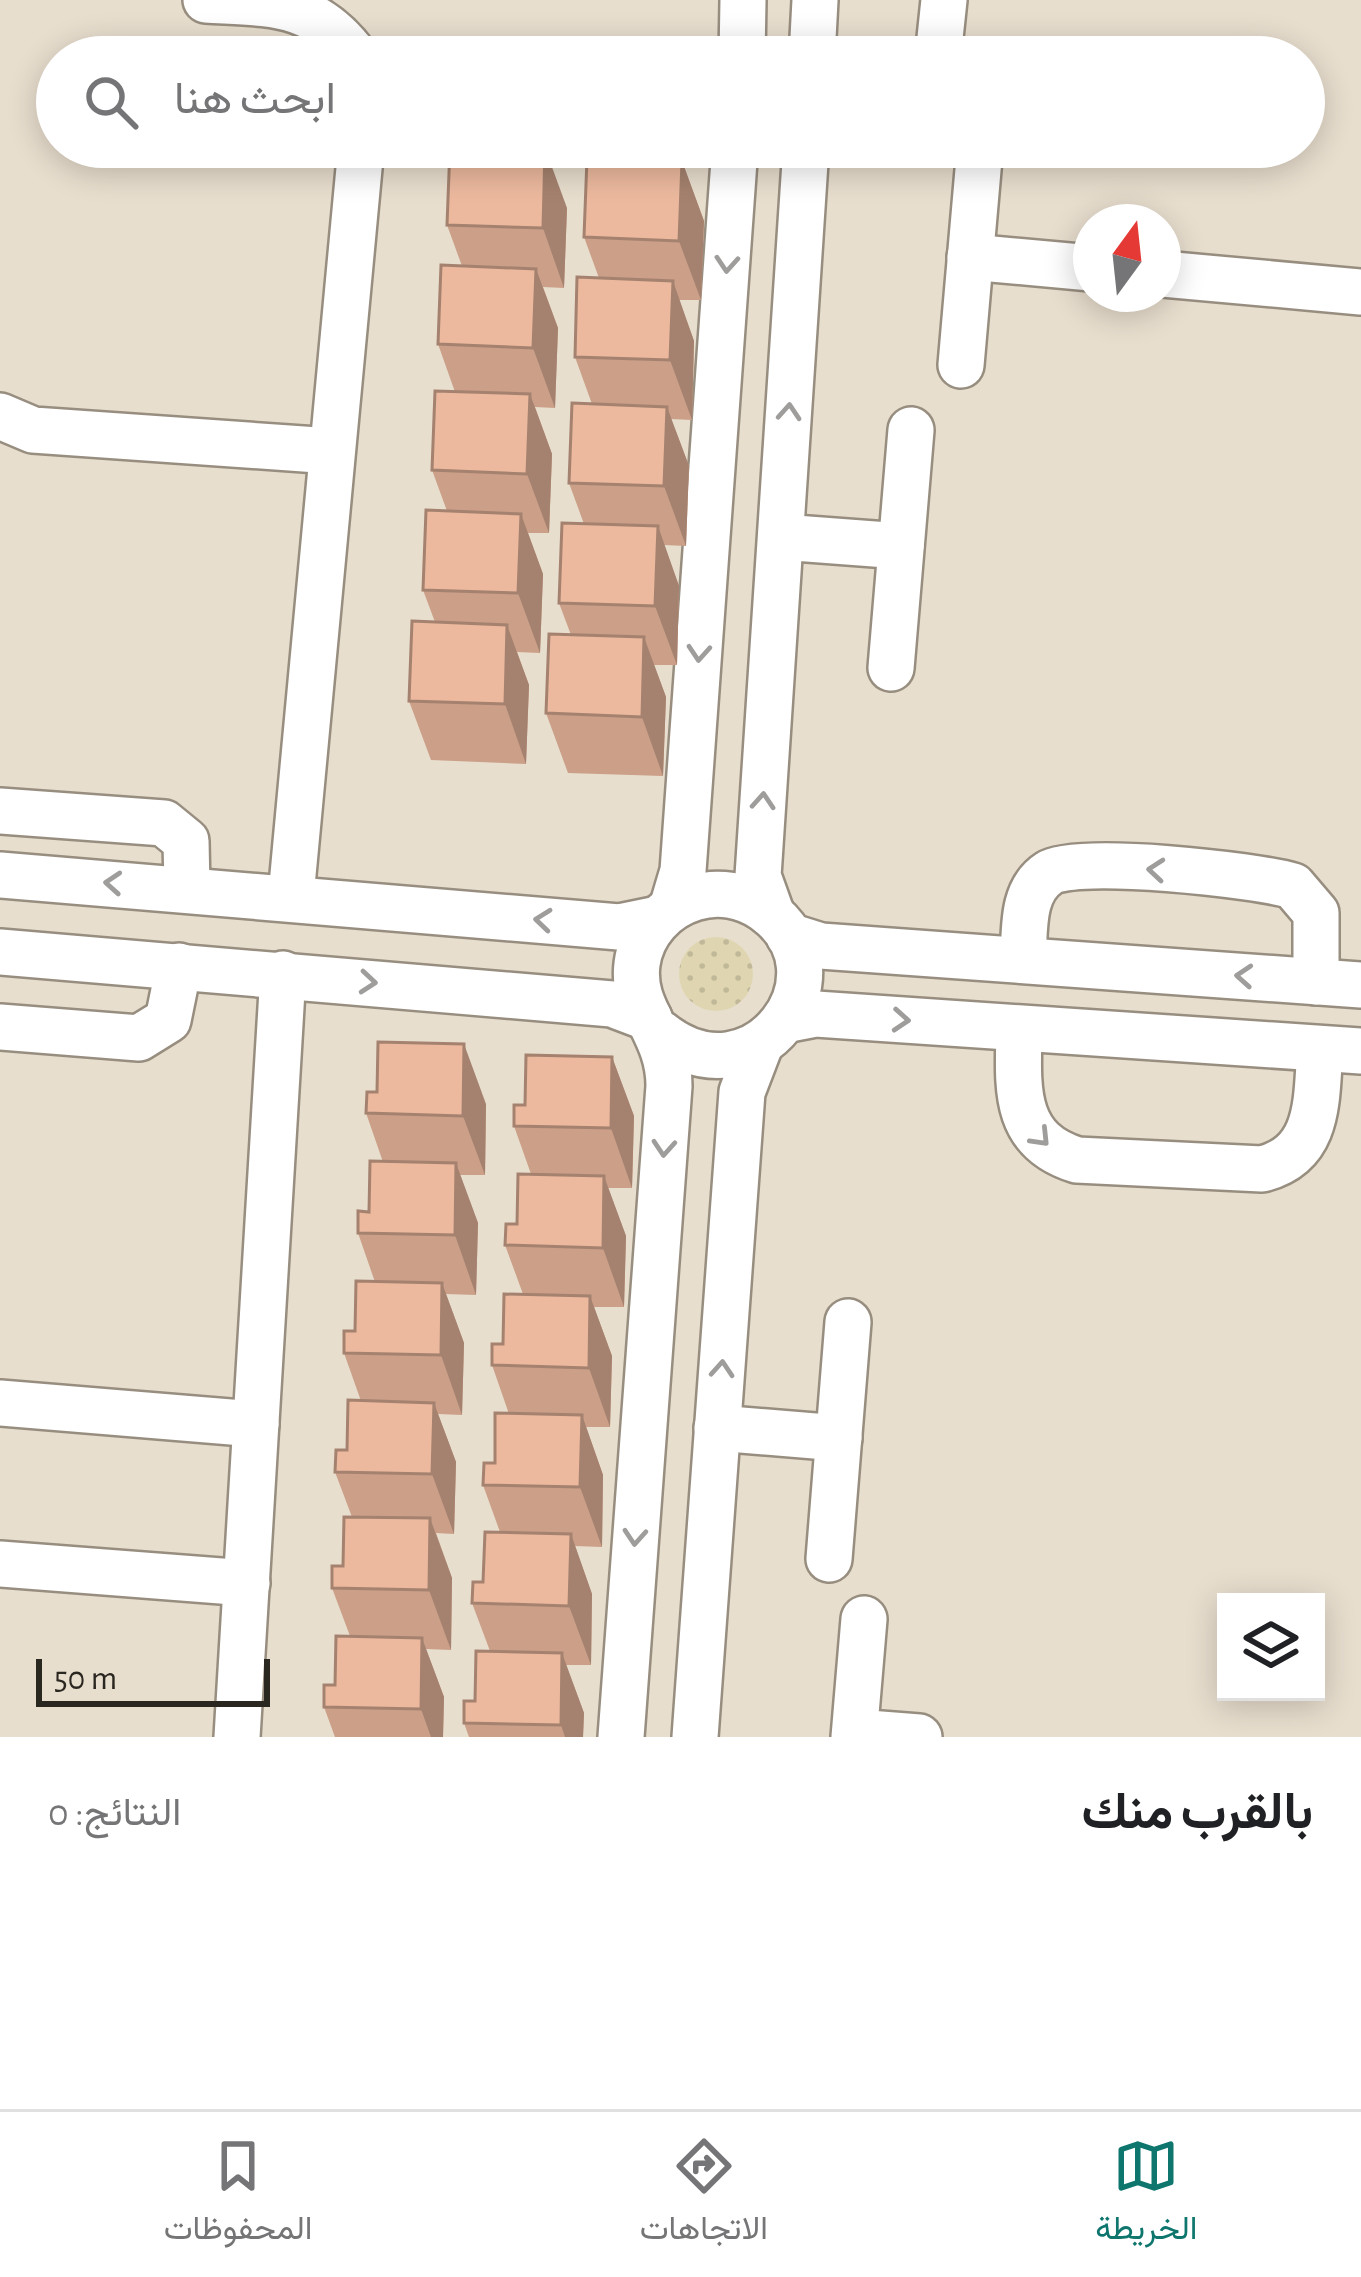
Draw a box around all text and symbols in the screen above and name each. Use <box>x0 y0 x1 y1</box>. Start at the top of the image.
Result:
search box <box>36 36 1325 168</box>
icon: search <box>78 69 144 135</box>
text: ابحث هنا <box>174 77 336 122</box>
north arrow <box>1073 204 1181 312</box>
one-way arrow <box>714 255 740 274</box>
one-way arrow <box>776 402 802 421</box>
one-way arrow <box>686 644 712 663</box>
one-way arrow <box>749 791 775 810</box>
one-way arrow <box>1146 858 1165 883</box>
one-way arrow <box>103 870 122 896</box>
one-way arrow <box>533 908 552 933</box>
one-way arrow <box>1234 964 1253 989</box>
one-way arrow <box>359 969 378 994</box>
one-way arrow <box>892 1007 911 1033</box>
one-way arrow <box>1027 1124 1049 1146</box>
one-way arrow <box>652 1139 677 1158</box>
one-way arrow <box>708 1359 734 1378</box>
one-way arrow <box>623 1528 649 1547</box>
map controls <box>1217 1593 1325 1701</box>
button: layers <box>1217 1593 1325 1701</box>
scale bar <box>36 1653 270 1706</box>
text: 50 m <box>54 1663 117 1696</box>
text: بالقرب منك <box>1081 1787 1313 1838</box>
text: النتائج: 0 <box>48 1794 181 1833</box>
tab: المحفوظات <box>164 2133 312 2257</box>
tab: الاتجاهات <box>640 2133 768 2257</box>
tab: الخريطة <box>1095 2133 1197 2257</box>

